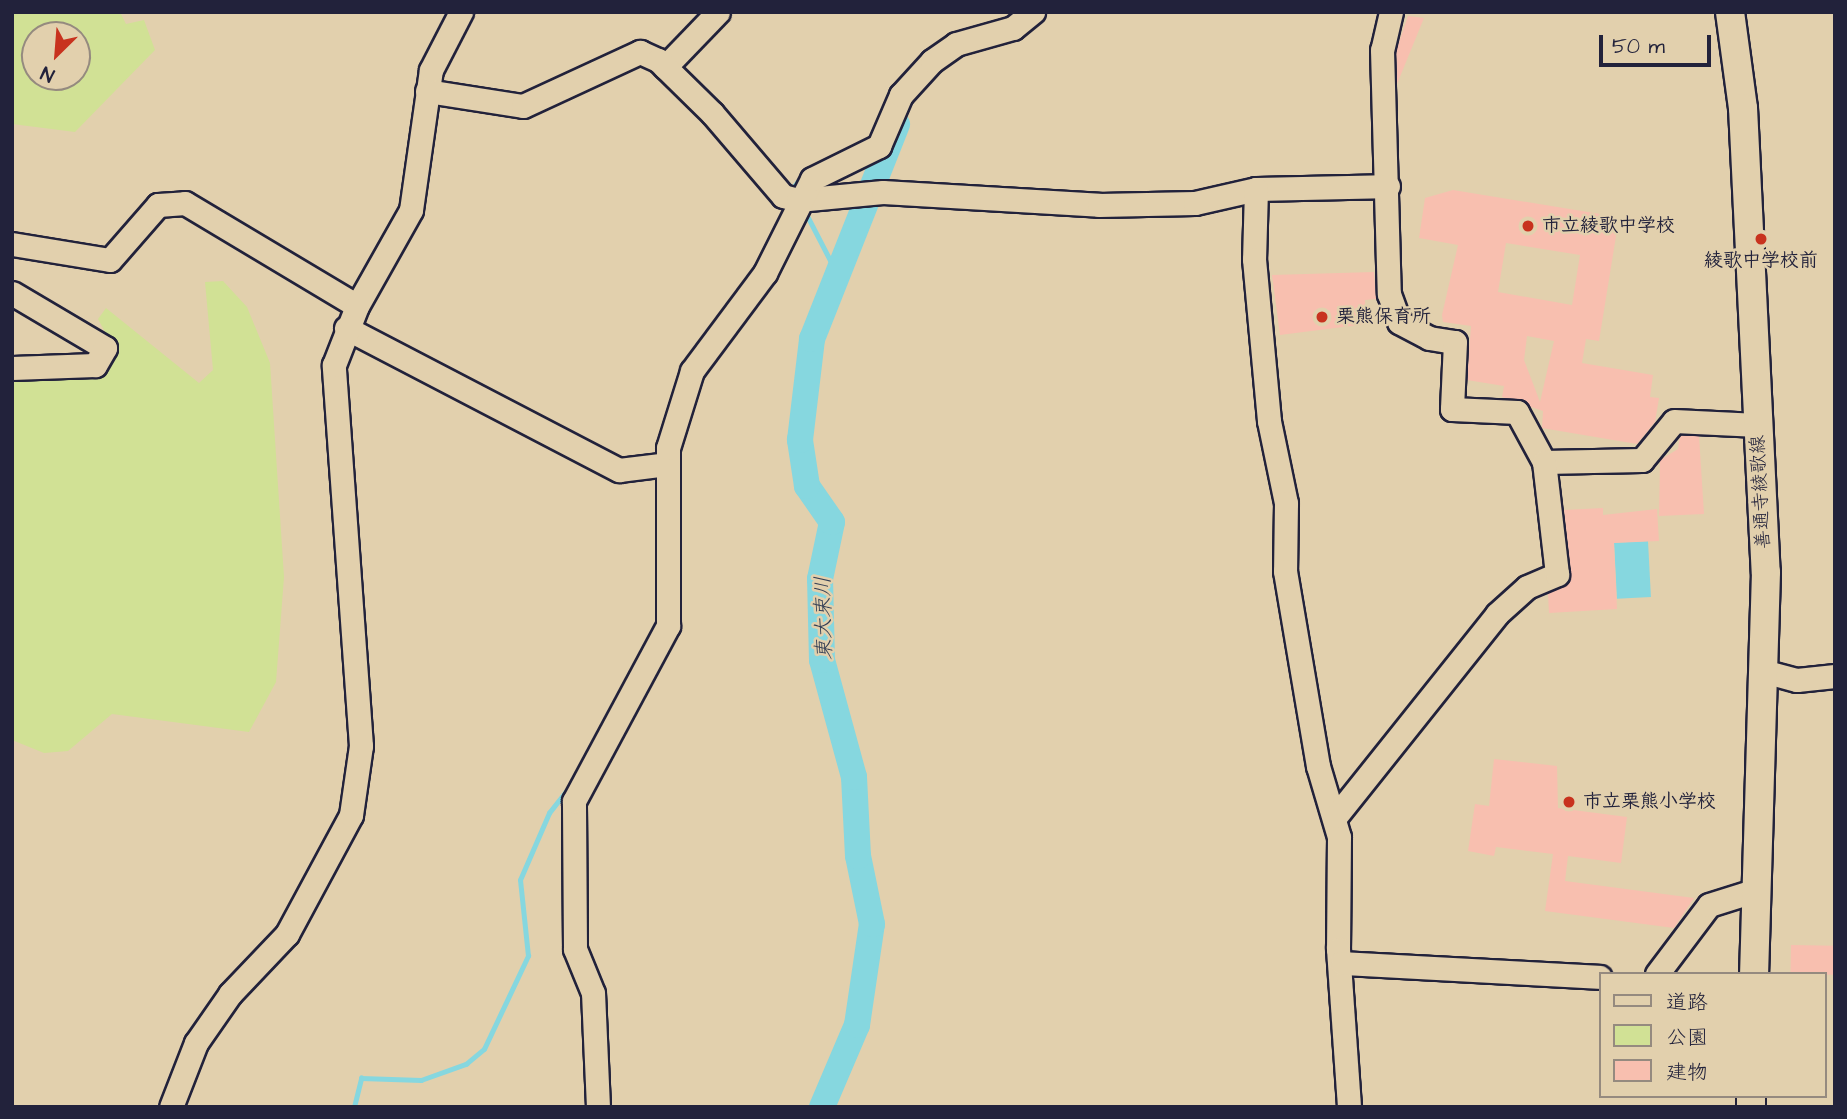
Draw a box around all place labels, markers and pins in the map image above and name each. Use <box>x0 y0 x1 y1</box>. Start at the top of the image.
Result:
place label: 市立綾歌中学校 <box>1542 215 1675 237</box>
marker: 市立綾歌中学校 <box>1520 218 1536 234</box>
marker: 綾歌中学校前 <box>1753 231 1769 247</box>
place label: 綾歌中学校前 <box>1704 250 1818 272</box>
place label: 栗熊保育所 <box>1336 306 1431 328</box>
marker: 栗熊保育所 <box>1314 309 1330 325</box>
place label: 市立栗熊小学校 <box>1583 791 1716 813</box>
marker: 市立栗熊小学校 <box>1561 794 1577 810</box>

